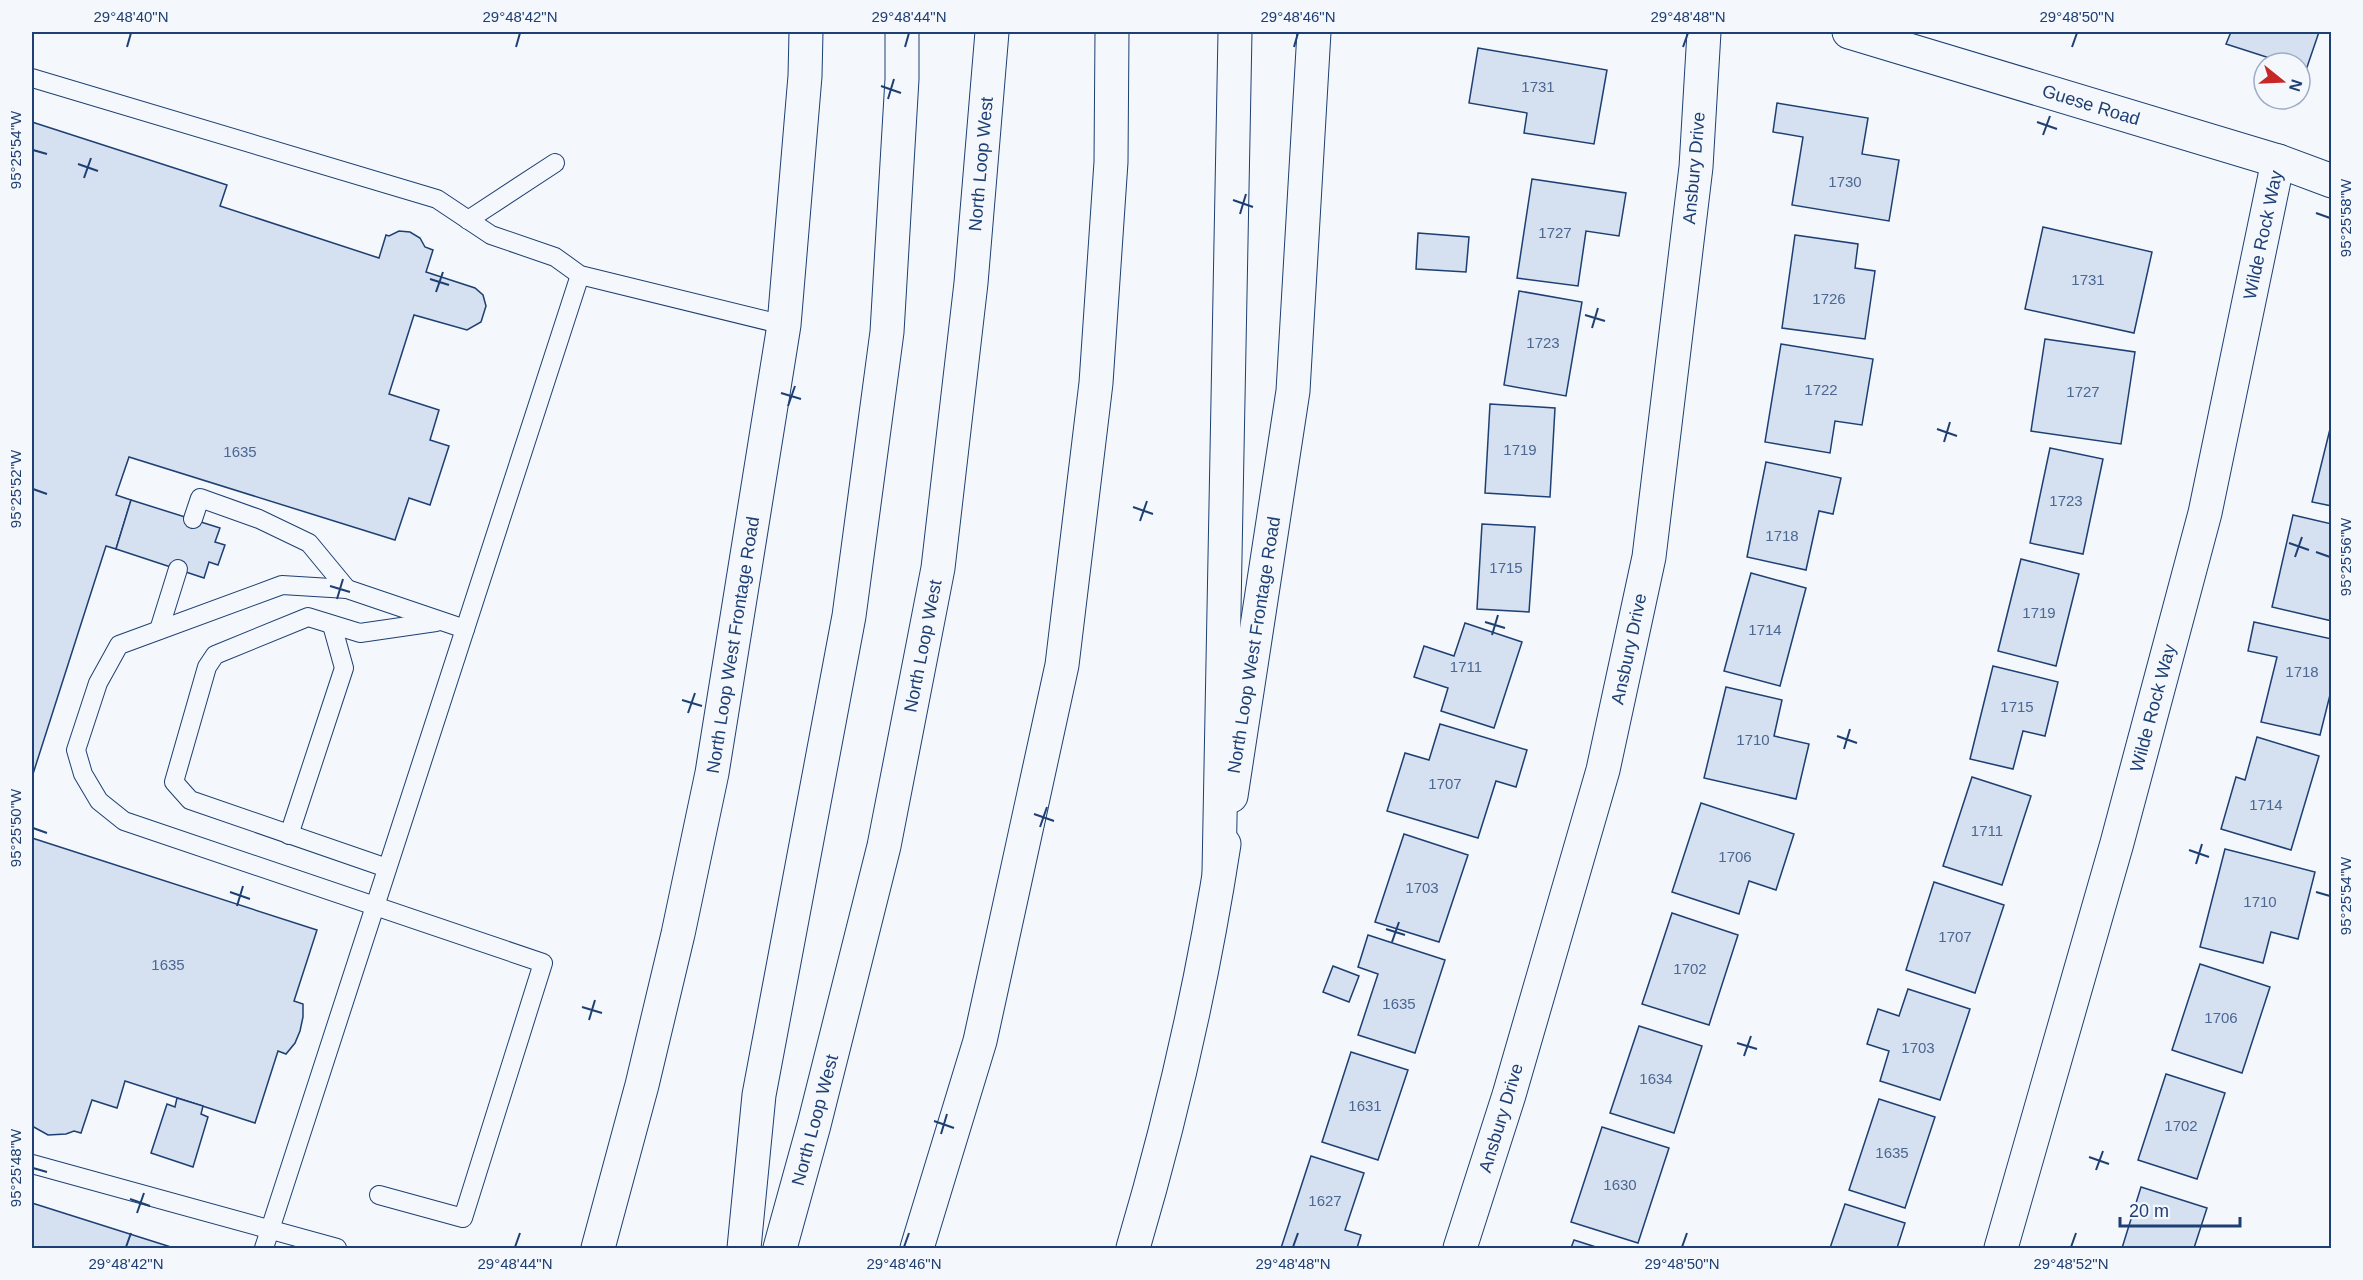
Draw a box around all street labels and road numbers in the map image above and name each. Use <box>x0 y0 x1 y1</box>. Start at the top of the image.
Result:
street label: Guese Road <box>2040 81 2142 129</box>
street label: North Loop West <box>965 96 997 232</box>
street label: Ansbury Drive <box>1679 111 1709 225</box>
street label: Wilde Rock Way <box>2240 169 2286 301</box>
street label: North Loop West Frontage Road <box>703 515 763 775</box>
street label: North Loop West Frontage Road <box>1224 515 1284 775</box>
street label: North Loop West <box>900 578 946 714</box>
street label: Ansbury Drive <box>1607 592 1651 706</box>
street label: Wilde Rock Way <box>2126 642 2180 774</box>
street label: North Loop West <box>788 1052 842 1188</box>
street label: Ansbury Drive <box>1475 1061 1527 1175</box>

